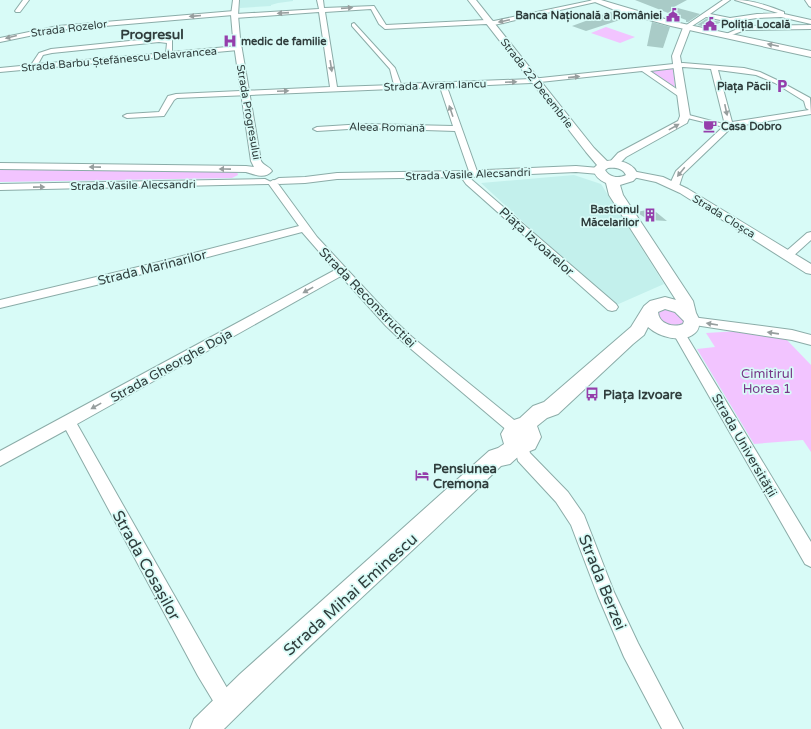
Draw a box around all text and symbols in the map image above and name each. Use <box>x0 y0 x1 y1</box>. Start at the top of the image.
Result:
one-way arrow <box>341 5 353 12</box>
public building icon: Banca Națională a României <box>665 7 681 23</box>
one-way arrow <box>277 9 289 16</box>
place label: Banca Națională a României <box>515 9 662 23</box>
one-way arrow <box>189 13 202 20</box>
public building icon: Poliția Locală <box>702 16 718 32</box>
street label: Strada Rozelor <box>30 17 109 40</box>
place label: Poliția Locală <box>721 18 790 32</box>
one-way arrow <box>498 19 511 25</box>
district label: Progresul <box>120 26 184 43</box>
hospital icon: medic de familie <box>222 33 238 49</box>
one-way arrow <box>5 35 17 41</box>
place label: medic de familie <box>241 35 327 48</box>
street label: Strada 22 Decembrie <box>498 36 576 131</box>
one-way arrow <box>767 42 779 48</box>
street label: Strada Barbu Ștefănescu Delavrancea <box>21 44 218 75</box>
one-way arrow <box>328 60 334 72</box>
street label: Strada Progresului <box>234 63 263 161</box>
one-way arrow <box>568 73 580 80</box>
street label: Strada Avram Iancu <box>383 77 487 94</box>
parking icon: Piața Păcii <box>774 78 790 94</box>
one-way arrow <box>505 79 517 86</box>
place label: Piața Păcii <box>717 80 771 94</box>
one-way arrow <box>277 88 289 95</box>
one-way arrow <box>724 103 730 116</box>
one-way arrow <box>448 105 454 117</box>
cafe icon: Casa Dobro <box>702 118 718 134</box>
street label: Aleea Romană <box>349 120 425 135</box>
place label: Casa Dobro <box>721 120 782 133</box>
one-way arrow <box>668 124 680 130</box>
one-way arrow <box>88 164 101 170</box>
one-way arrow <box>218 166 231 172</box>
street label: Strada Vasile Alecsandri <box>405 166 531 183</box>
one-way arrow <box>677 167 685 178</box>
street label: Strada Vasile Alecsandri <box>70 178 196 193</box>
one-way arrow <box>33 184 46 190</box>
street label: Strada Cloșca <box>690 192 758 241</box>
place label: Bastionul Măcelarilor <box>581 203 640 229</box>
street label: Piața Izvoarelor <box>496 204 577 280</box>
building icon: Bastionul Măcelarilor <box>642 207 658 223</box>
street label: Strada Reconstrucției <box>315 244 419 351</box>
street label: Strada Marinarilor <box>96 247 208 289</box>
one-way arrow <box>302 286 313 293</box>
one-way arrow <box>706 321 718 327</box>
street label: Strada Gheorghe Doja <box>108 326 235 406</box>
one-way arrow <box>767 330 779 336</box>
park label: Cimitirul Horea 1 <box>741 366 793 397</box>
bus stop icon: Piața Izvoare <box>584 386 600 402</box>
place label: Piața Izvoare <box>603 387 683 403</box>
street label: Strada Universității <box>708 391 780 500</box>
one-way arrow <box>90 403 101 410</box>
place label: Pensiunea Cremona <box>433 461 497 492</box>
hotel icon: Pensiunea Cremona <box>414 467 430 483</box>
street label: Strada Cosașilor <box>108 507 185 625</box>
street label: Strada Mihai Eminescu <box>279 529 422 660</box>
street label: Strada Berzei <box>574 532 630 633</box>

